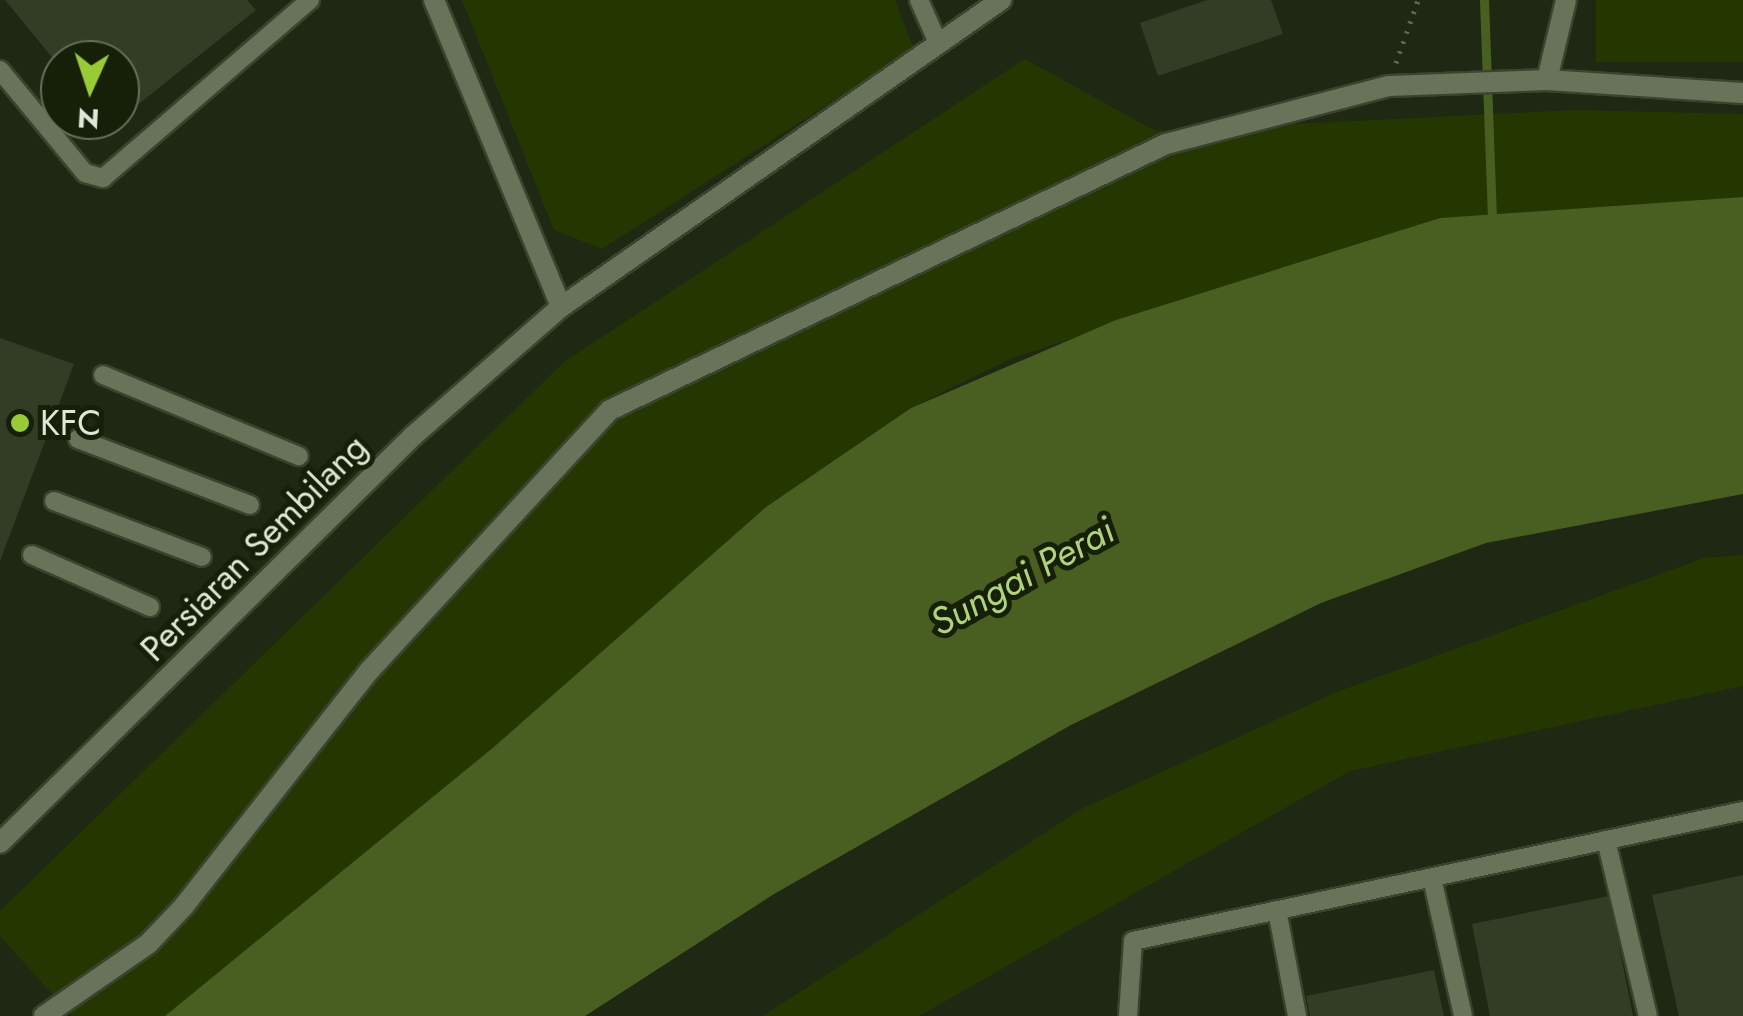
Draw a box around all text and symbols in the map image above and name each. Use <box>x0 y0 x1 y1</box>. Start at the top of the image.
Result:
north arrow <box>40 40 140 140</box>
text: N <box>76 97 101 140</box>
place label: KFC <box>40 402 101 444</box>
marker: KFC <box>9 412 31 434</box>
street label: Persiaran Sembilang <box>132 426 376 670</box>
water label: Sungai Perai <box>922 507 1122 645</box>

